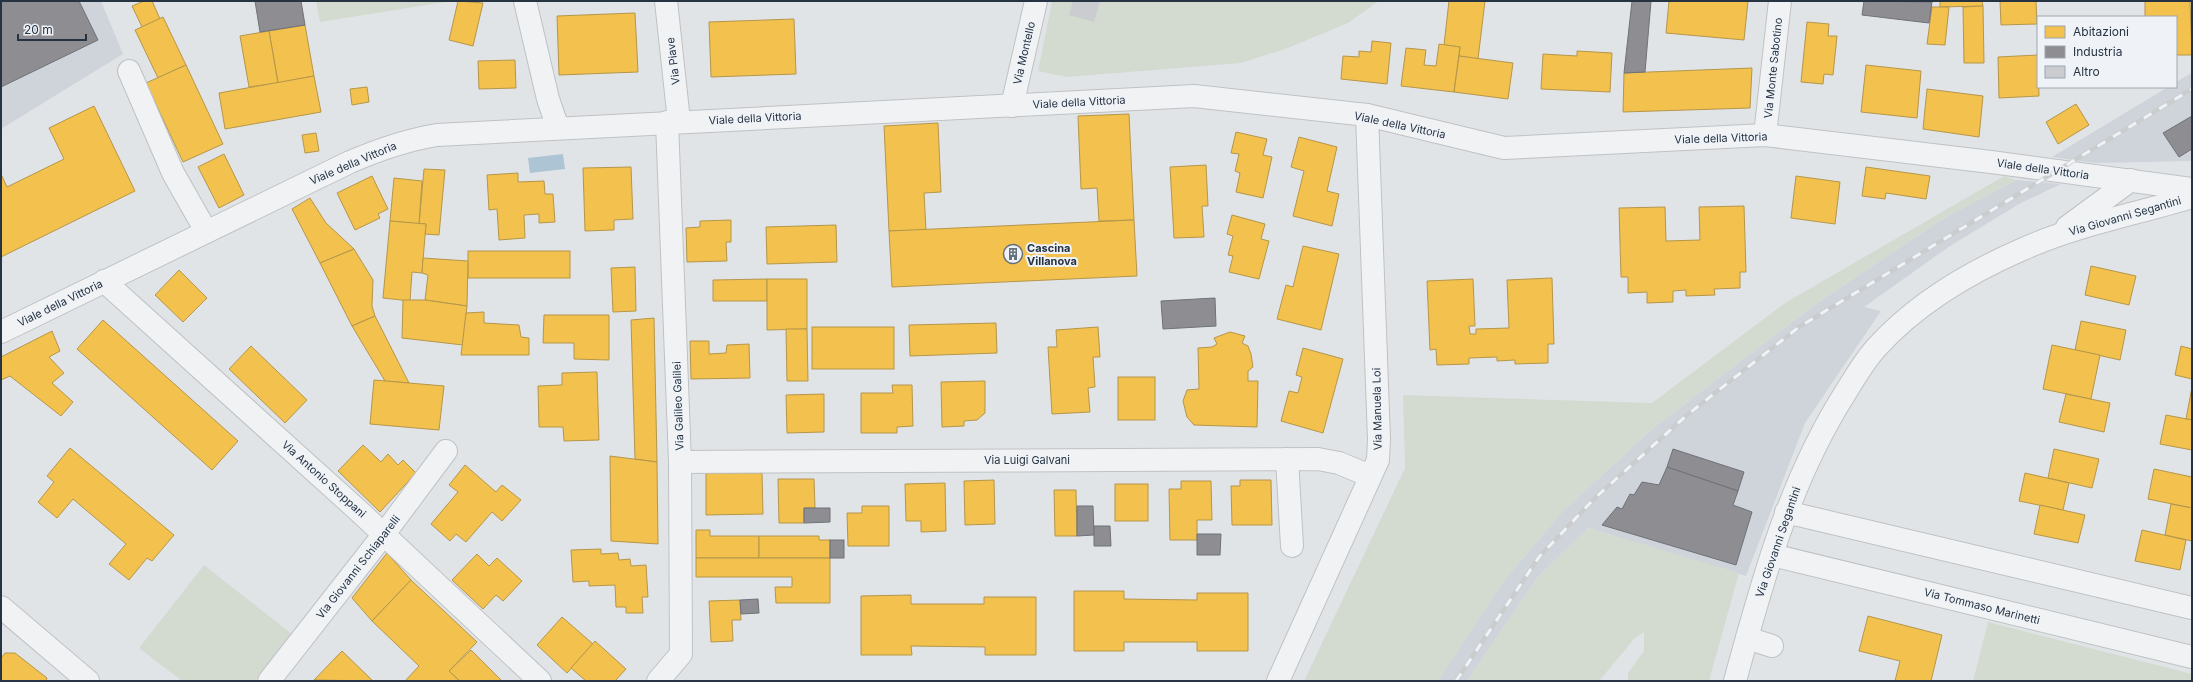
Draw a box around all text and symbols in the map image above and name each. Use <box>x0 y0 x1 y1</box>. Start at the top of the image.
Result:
scale bar <box>18 16 86 42</box>
street label: Via Monte Sabotino <box>1761 16 1785 119</box>
legend <box>2037 16 2177 88</box>
street label: Via Montello <box>1010 20 1038 86</box>
text: 20 m <box>24 22 53 37</box>
text: Abitazioni <box>2073 24 2129 39</box>
street label: Via Piave <box>663 37 683 85</box>
text: Industria <box>2073 44 2122 59</box>
text: Altro <box>2073 64 2100 79</box>
street label: Viale della Vittoria <box>1032 93 1126 111</box>
street label: Viale della Vittoria <box>1353 108 1447 142</box>
street label: Viale della Vittoria <box>708 109 802 127</box>
street label: Viale della Vittoria <box>1674 129 1768 147</box>
street label: Viale della Vittoria <box>307 138 399 188</box>
street label: Viale della Vittoria <box>1996 156 2090 182</box>
street label: Via Giovanni Segantini <box>2067 193 2183 239</box>
place label: Cascina Villanova <box>1027 241 1077 268</box>
building icon: Cascina Villanova <box>1002 243 1024 265</box>
street label: Viale della Vittoria <box>15 276 105 330</box>
street label: Via Galileo Galilei <box>669 361 687 451</box>
street label: Via Manuela Loi <box>1369 368 1385 450</box>
street label: Via Antonio Stoppani <box>279 437 369 521</box>
street label: Via Luigi Galvani <box>984 453 1070 467</box>
street label: Via Giovanni Segantini <box>1752 485 1804 599</box>
street label: Via Giovanni Schiaparelli <box>313 512 403 622</box>
street label: Via Tommaso Marinetti <box>1923 585 2041 627</box>

